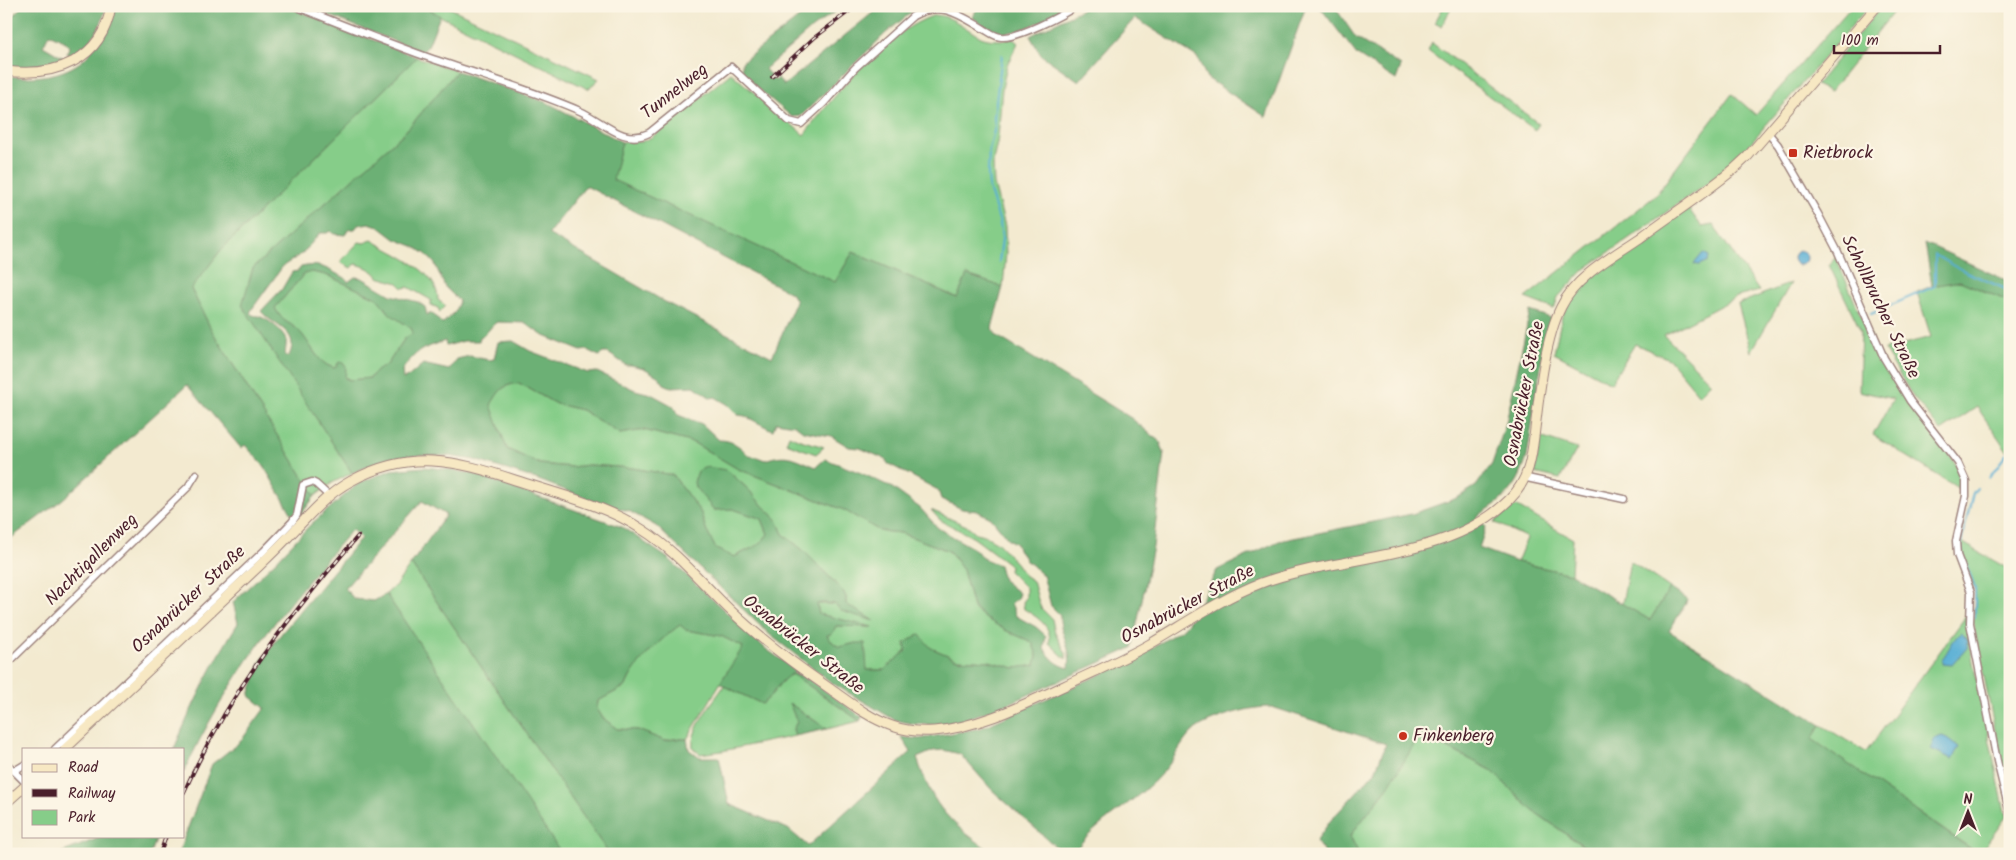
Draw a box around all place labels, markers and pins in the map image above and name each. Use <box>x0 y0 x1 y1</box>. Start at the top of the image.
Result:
place label: Rietbrock <box>1803 139 1873 168</box>
marker: Rietbrock <box>1787 147 1799 159</box>
place label: Finkenberg <box>1413 722 1495 751</box>
marker: Finkenberg <box>1397 730 1409 742</box>

